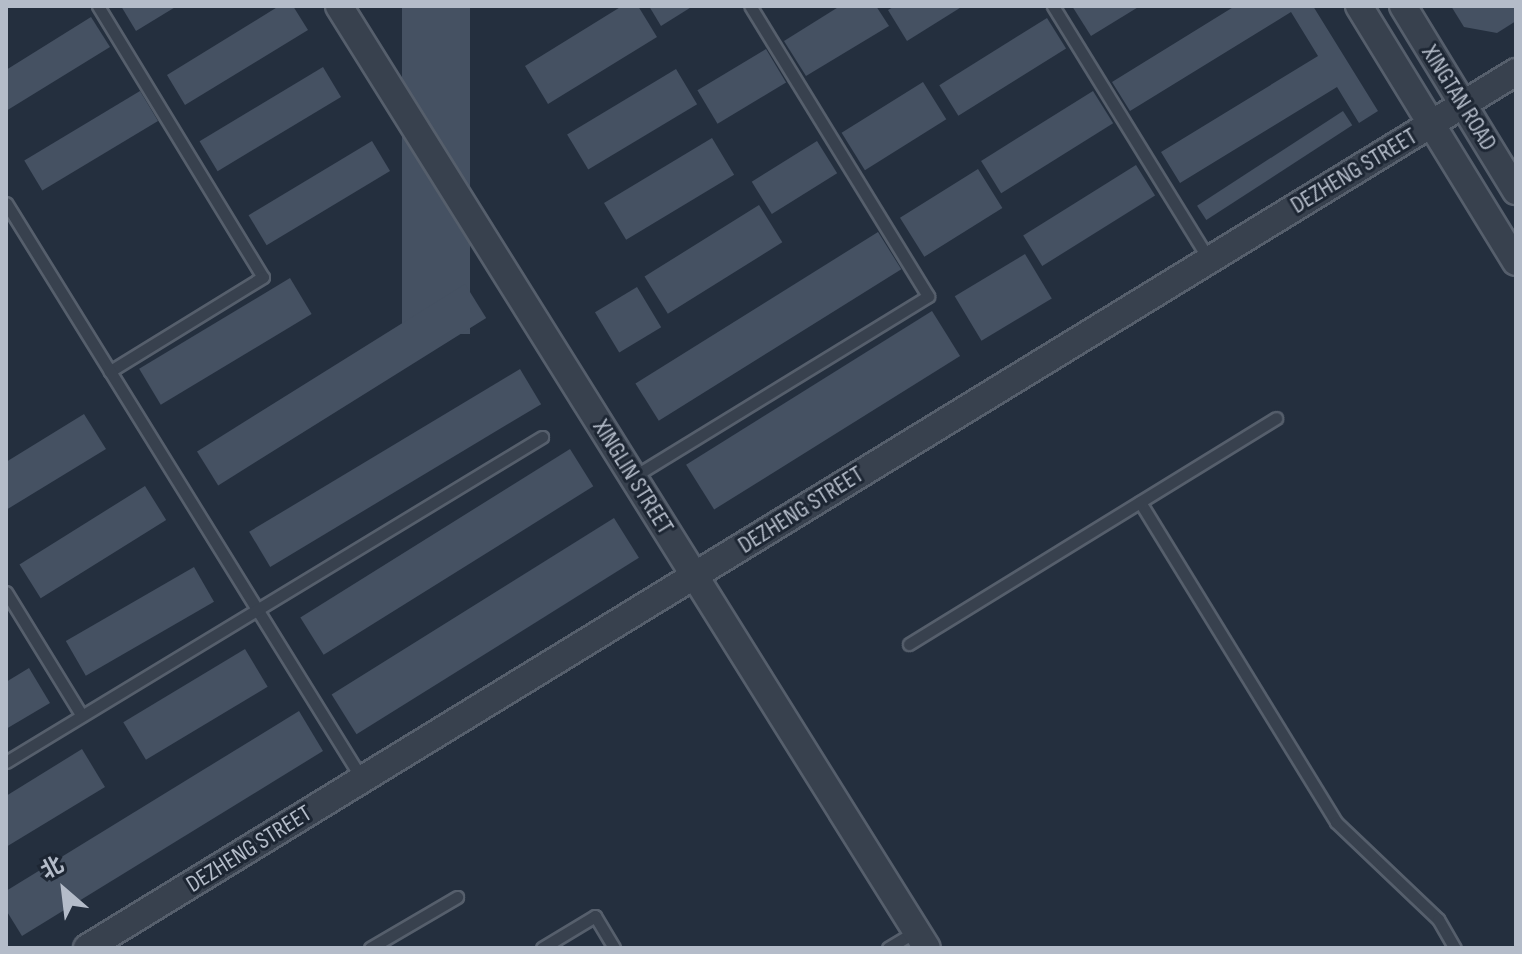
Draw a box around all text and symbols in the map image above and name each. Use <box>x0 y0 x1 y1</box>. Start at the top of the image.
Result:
street label: XINGTAN ROAD <box>1415 40 1503 156</box>
street label: DEZHENG STREET <box>1286 122 1422 220</box>
street label: XINGLIN STREET <box>586 414 680 540</box>
street label: DEZHENG STREET <box>733 460 869 560</box>
street label: DEZHENG STREET <box>181 799 317 899</box>
north arrow <box>24 850 104 930</box>
text: 北 <box>36 851 69 885</box>

